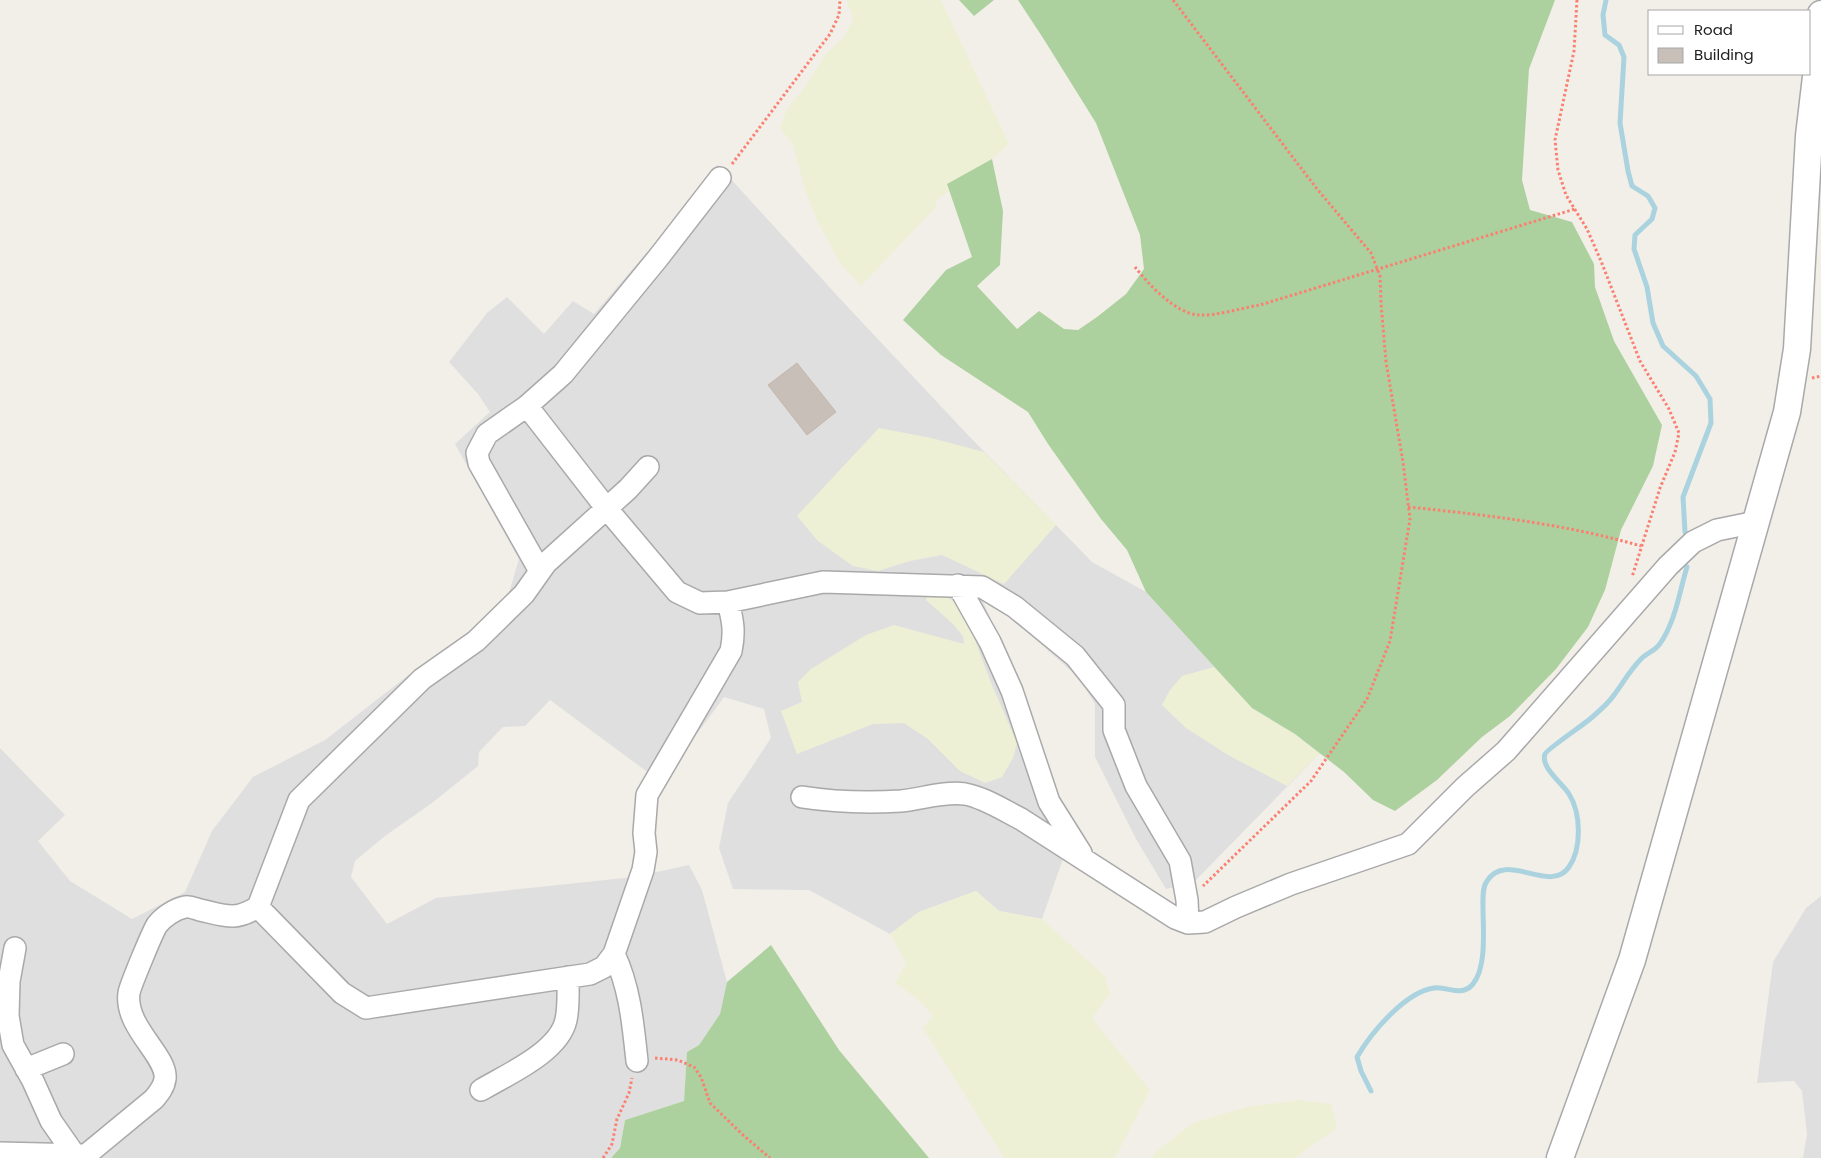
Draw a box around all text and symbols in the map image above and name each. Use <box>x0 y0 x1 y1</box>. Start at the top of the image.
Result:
legend <box>1648 10 1811 75</box>
text: Road <box>1694 19 1733 40</box>
text: Building <box>1694 44 1754 65</box>

